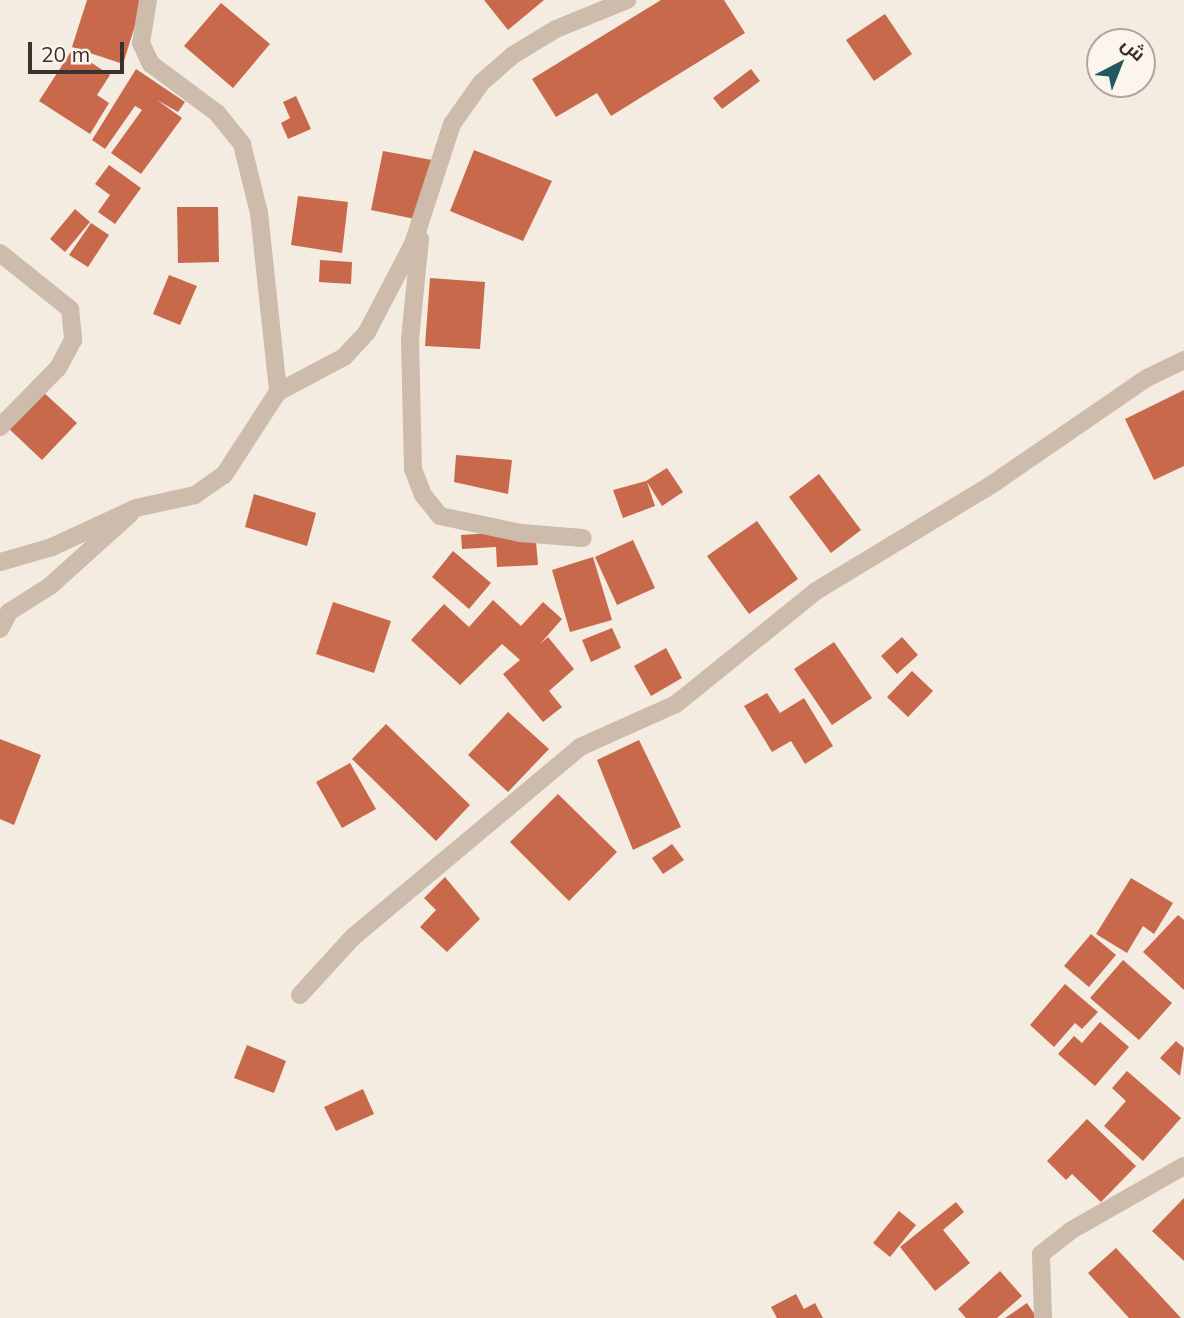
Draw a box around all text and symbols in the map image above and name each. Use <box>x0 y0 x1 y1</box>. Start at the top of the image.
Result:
scale bar <box>32 28 128 72</box>
north arrow <box>1086 28 1156 98</box>
text: ش <box>1117 32 1151 66</box>
text: 20 m <box>41 41 90 67</box>

